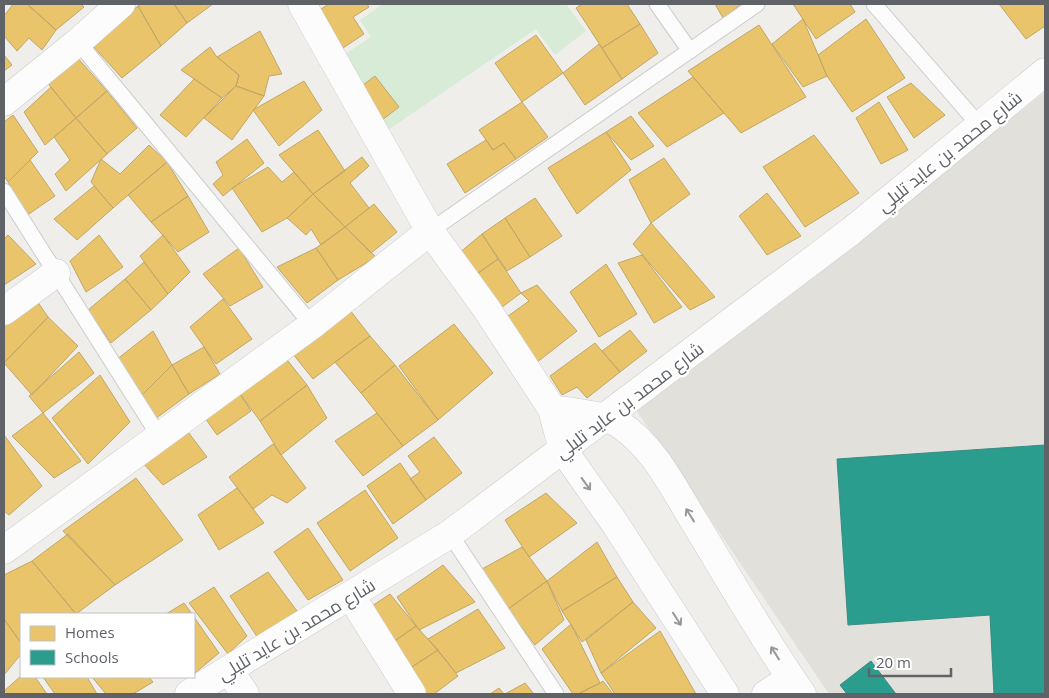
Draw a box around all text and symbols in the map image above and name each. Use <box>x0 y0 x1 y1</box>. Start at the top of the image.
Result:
street label: شارع محمد بن عايد تليلي <box>871 85 1028 219</box>
street label: شارع محمد بن عايد تليلي <box>550 336 710 466</box>
one-way arrow <box>581 477 592 490</box>
one-way arrow <box>685 508 695 522</box>
street label: شارع محمد بن عايد تليلي <box>213 572 381 688</box>
one-way arrow <box>672 611 682 625</box>
legend <box>20 613 195 678</box>
text: Homes <box>65 622 115 642</box>
scale bar <box>869 646 952 678</box>
text: Schools <box>65 647 119 667</box>
one-way arrow <box>770 647 780 661</box>
text: 20 m <box>876 652 911 672</box>

